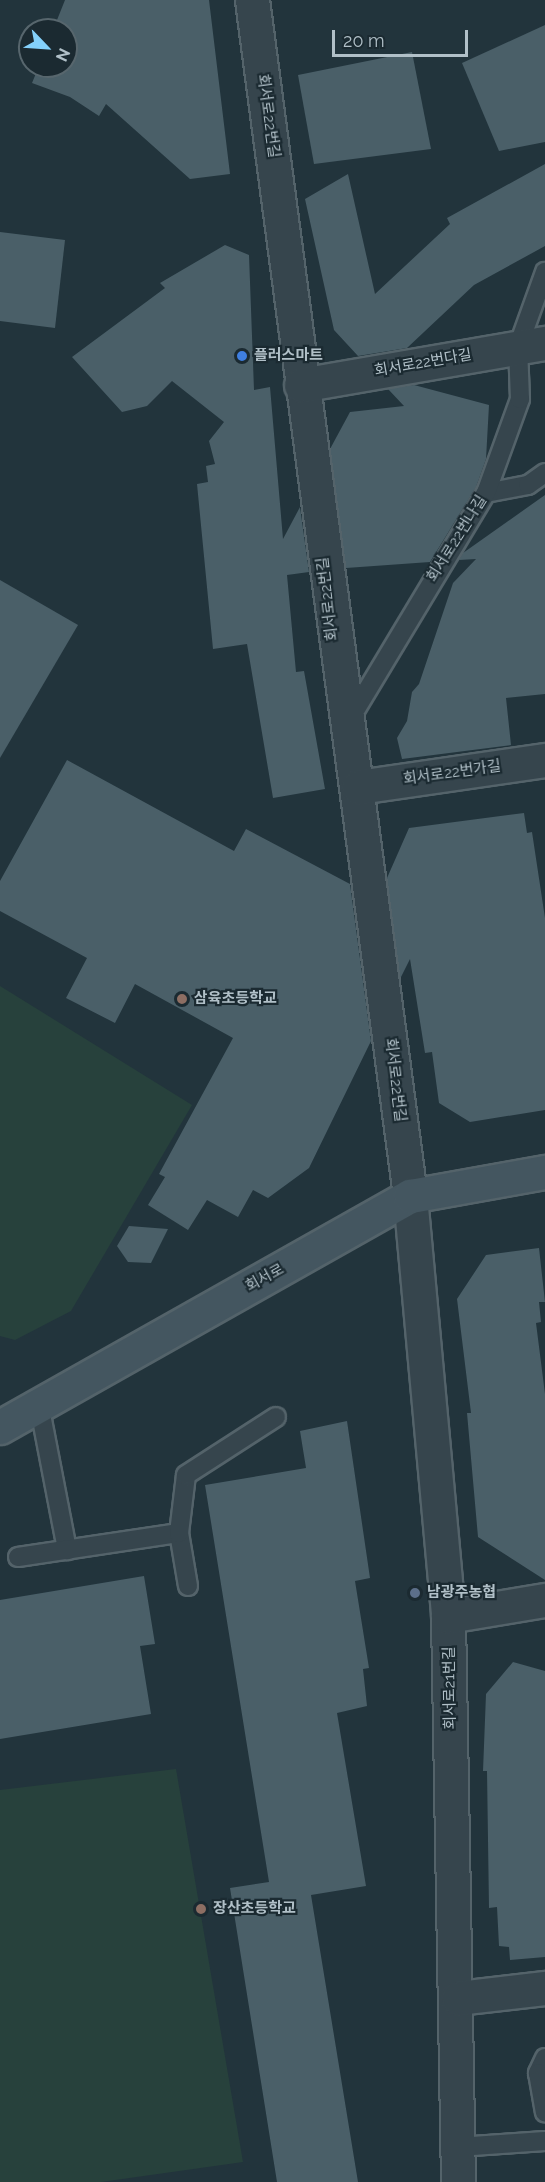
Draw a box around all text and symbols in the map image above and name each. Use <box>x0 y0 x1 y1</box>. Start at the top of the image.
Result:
north arrow <box>18 18 78 78</box>
scale bar <box>335 18 472 56</box>
text: 20 m <box>343 30 385 51</box>
text: N <box>52 45 74 65</box>
street label: 회서로22번길 <box>253 73 283 159</box>
street label: 회서로22번다길 <box>373 346 473 380</box>
place label: 플러스마트 <box>254 347 323 365</box>
marker: 플러스마트 <box>235 349 249 363</box>
street label: 회서로22번나길 <box>423 492 491 586</box>
street label: 회서로22번길 <box>314 556 342 642</box>
street label: 회서로22번가길 <box>402 757 502 789</box>
place label: 삼육초등학교 <box>194 990 277 1008</box>
marker: 삼육초등학교 <box>175 992 189 1006</box>
street label: 회서로22번길 <box>381 1037 409 1123</box>
street label: 회서로 <box>243 1260 287 1296</box>
place label: 남광주농협 <box>427 1584 496 1602</box>
marker: 남광주농협 <box>408 1586 422 1600</box>
street label: 회서로21번길 <box>440 1646 460 1730</box>
place label: 장산초등학교 <box>213 1900 296 1918</box>
marker: 장산초등학교 <box>194 1902 208 1916</box>

